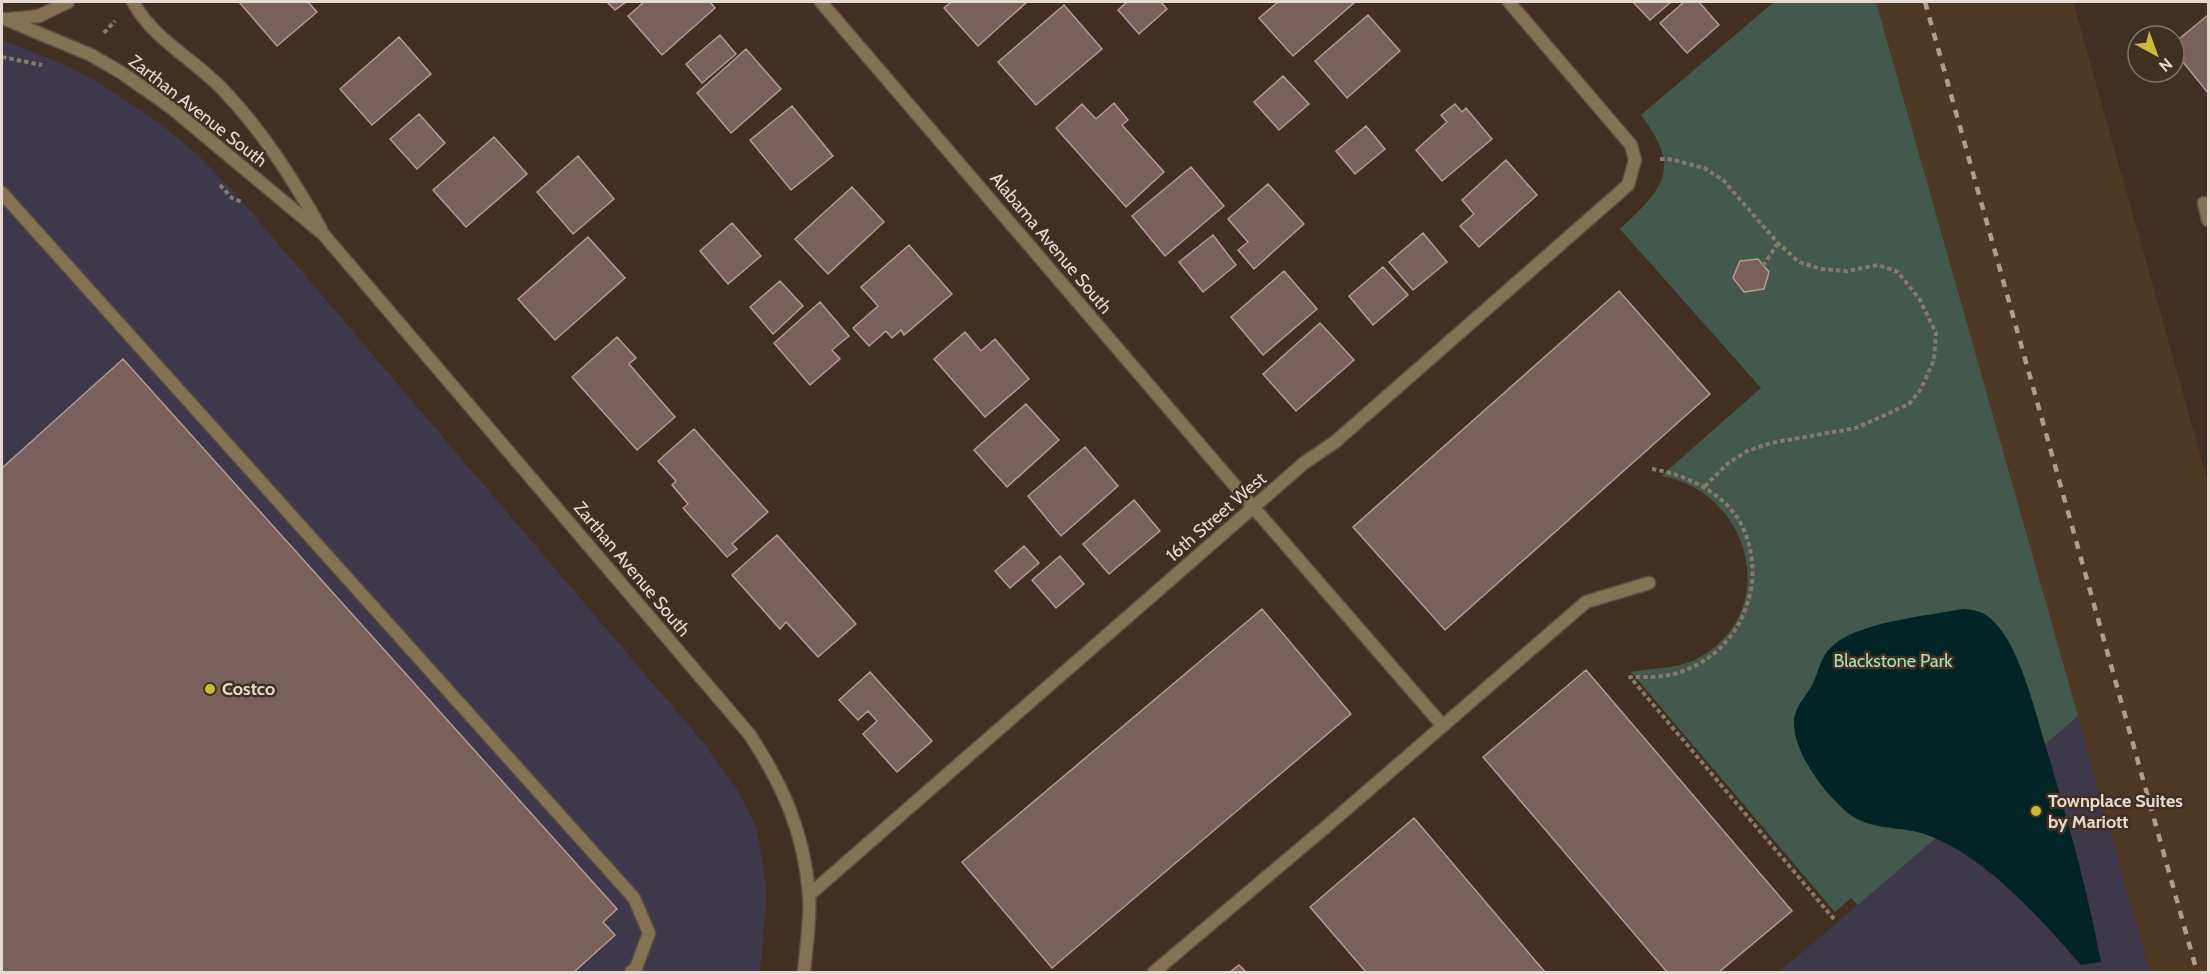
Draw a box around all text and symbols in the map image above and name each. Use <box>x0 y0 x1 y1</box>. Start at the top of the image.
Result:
north arrow <box>2126 24 2186 84</box>
street label: Zarthan Avenue South <box>124 50 272 172</box>
text: N <box>2155 54 2176 76</box>
street label: Alabama Avenue South <box>985 168 1117 318</box>
street label: 16th Street West <box>1161 468 1271 566</box>
street label: Zarthan Avenue South <box>569 497 695 641</box>
park label: Blackstone Park <box>1834 650 1953 672</box>
place label: Costco <box>222 678 275 700</box>
marker: Costco <box>203 682 217 696</box>
place label: Townplace Suites by Mariott <box>2048 790 2183 833</box>
marker: Townplace Suites by Mariott <box>2029 804 2043 818</box>

